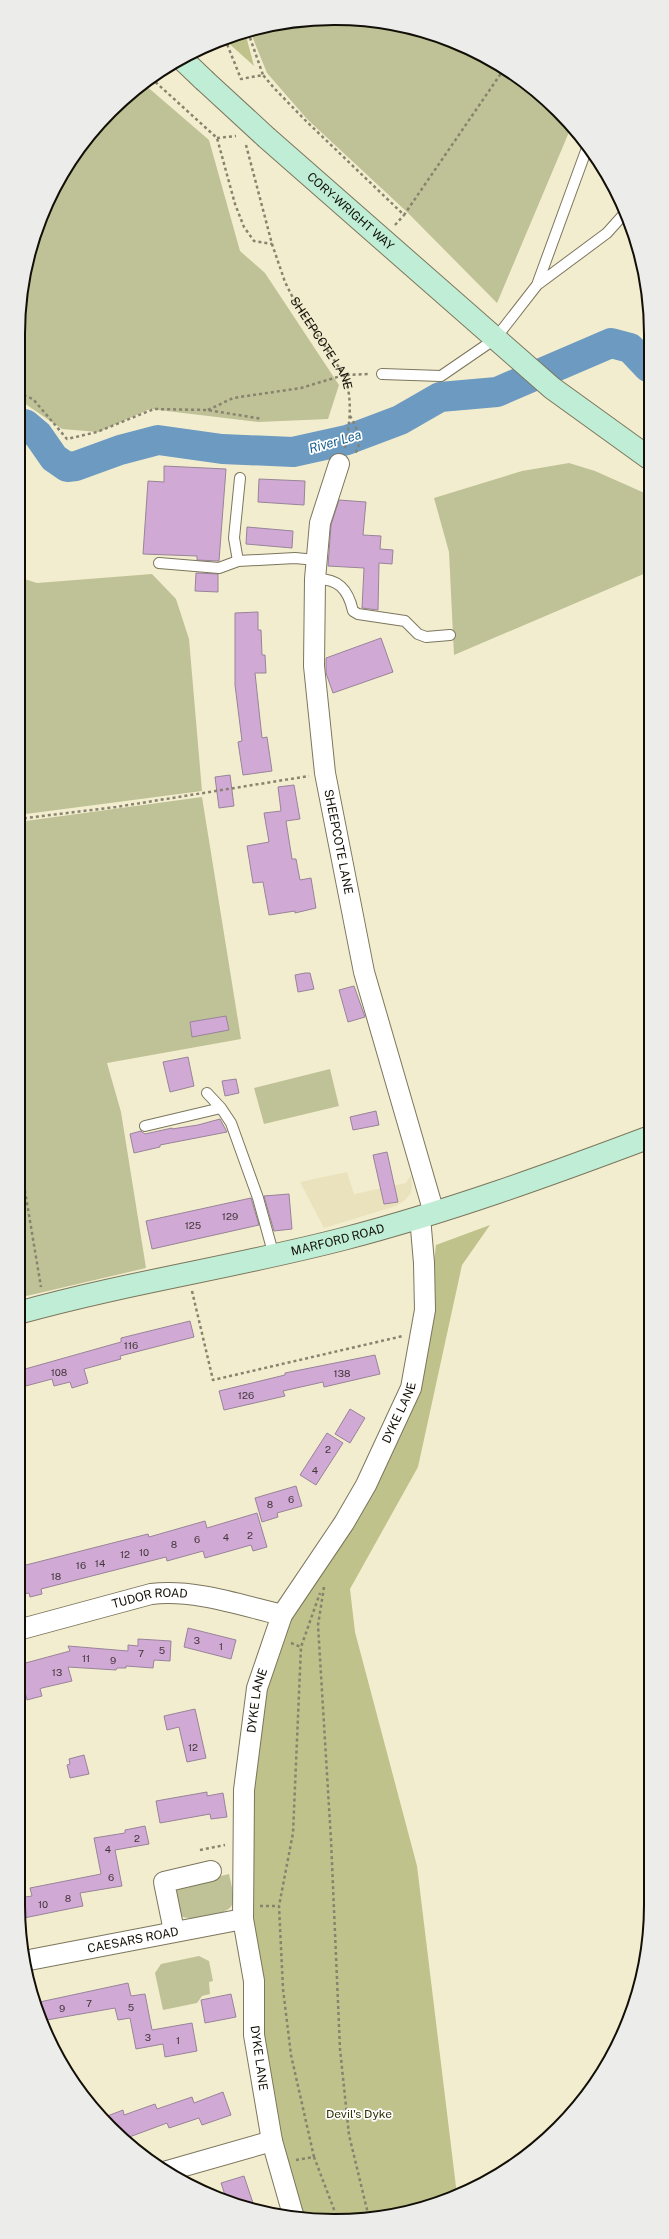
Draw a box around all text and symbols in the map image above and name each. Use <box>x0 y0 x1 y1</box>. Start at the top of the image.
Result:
street label: CORY-WRIGHT WAY <box>304 169 397 253</box>
street label: SHEEPCOTE LANE <box>287 294 355 391</box>
water label: River Lea <box>307 427 363 456</box>
street label: SHEEPCOTE LANE <box>321 788 356 896</box>
house number: 129 <box>222 1210 238 1222</box>
house number: 125 <box>185 1219 201 1231</box>
street label: MARFORD ROAD <box>290 1221 386 1258</box>
house number: 116 <box>124 1339 138 1351</box>
house number: 108 <box>51 1366 67 1378</box>
house number: 138 <box>334 1367 350 1379</box>
street label: DYKE LANE <box>379 1381 419 1446</box>
house number: 126 <box>238 1389 254 1401</box>
house number: 2 <box>325 1443 331 1455</box>
house number: 4 <box>312 1464 318 1476</box>
house number: 6 <box>288 1493 294 1505</box>
house number: 8 <box>267 1498 273 1510</box>
house number: 2 <box>247 1529 253 1541</box>
house number: 4 <box>223 1531 229 1543</box>
house number: 6 <box>194 1533 200 1545</box>
house number: 8 <box>171 1538 177 1550</box>
house number: 10 <box>139 1546 149 1558</box>
house number: 12 <box>120 1548 130 1560</box>
house number: 14 <box>95 1557 105 1569</box>
house number: 16 <box>76 1559 86 1571</box>
house number: 18 <box>51 1570 61 1582</box>
street label: TUDOR ROAD <box>110 1586 188 1611</box>
house number: 3 <box>194 1634 200 1646</box>
house number: 1 <box>219 1640 223 1652</box>
house number: 5 <box>159 1644 165 1656</box>
house number: 7 <box>138 1647 144 1659</box>
house number: 11 <box>82 1652 90 1664</box>
house number: 9 <box>110 1654 116 1666</box>
house number: 13 <box>52 1666 62 1678</box>
street label: DYKE LANE <box>244 1666 270 1734</box>
house number: 12 <box>188 1741 198 1753</box>
house number: 2 <box>134 1832 140 1844</box>
house number: 4 <box>105 1843 111 1855</box>
house number: 6 <box>108 1871 114 1883</box>
house number: 8 <box>65 1892 71 1904</box>
house number: 10 <box>38 1898 48 1910</box>
street label: CAESARS ROAD <box>86 1924 180 1956</box>
house number: 7 <box>86 1997 92 2009</box>
house number: 5 <box>128 2001 134 2013</box>
house number: 9 <box>59 2002 65 2014</box>
street label: DYKE LANE <box>247 2024 271 2092</box>
house number: 3 <box>145 2031 151 2043</box>
house number: 1 <box>176 2034 180 2046</box>
park label: Devil's Dyke <box>326 2107 392 2121</box>

